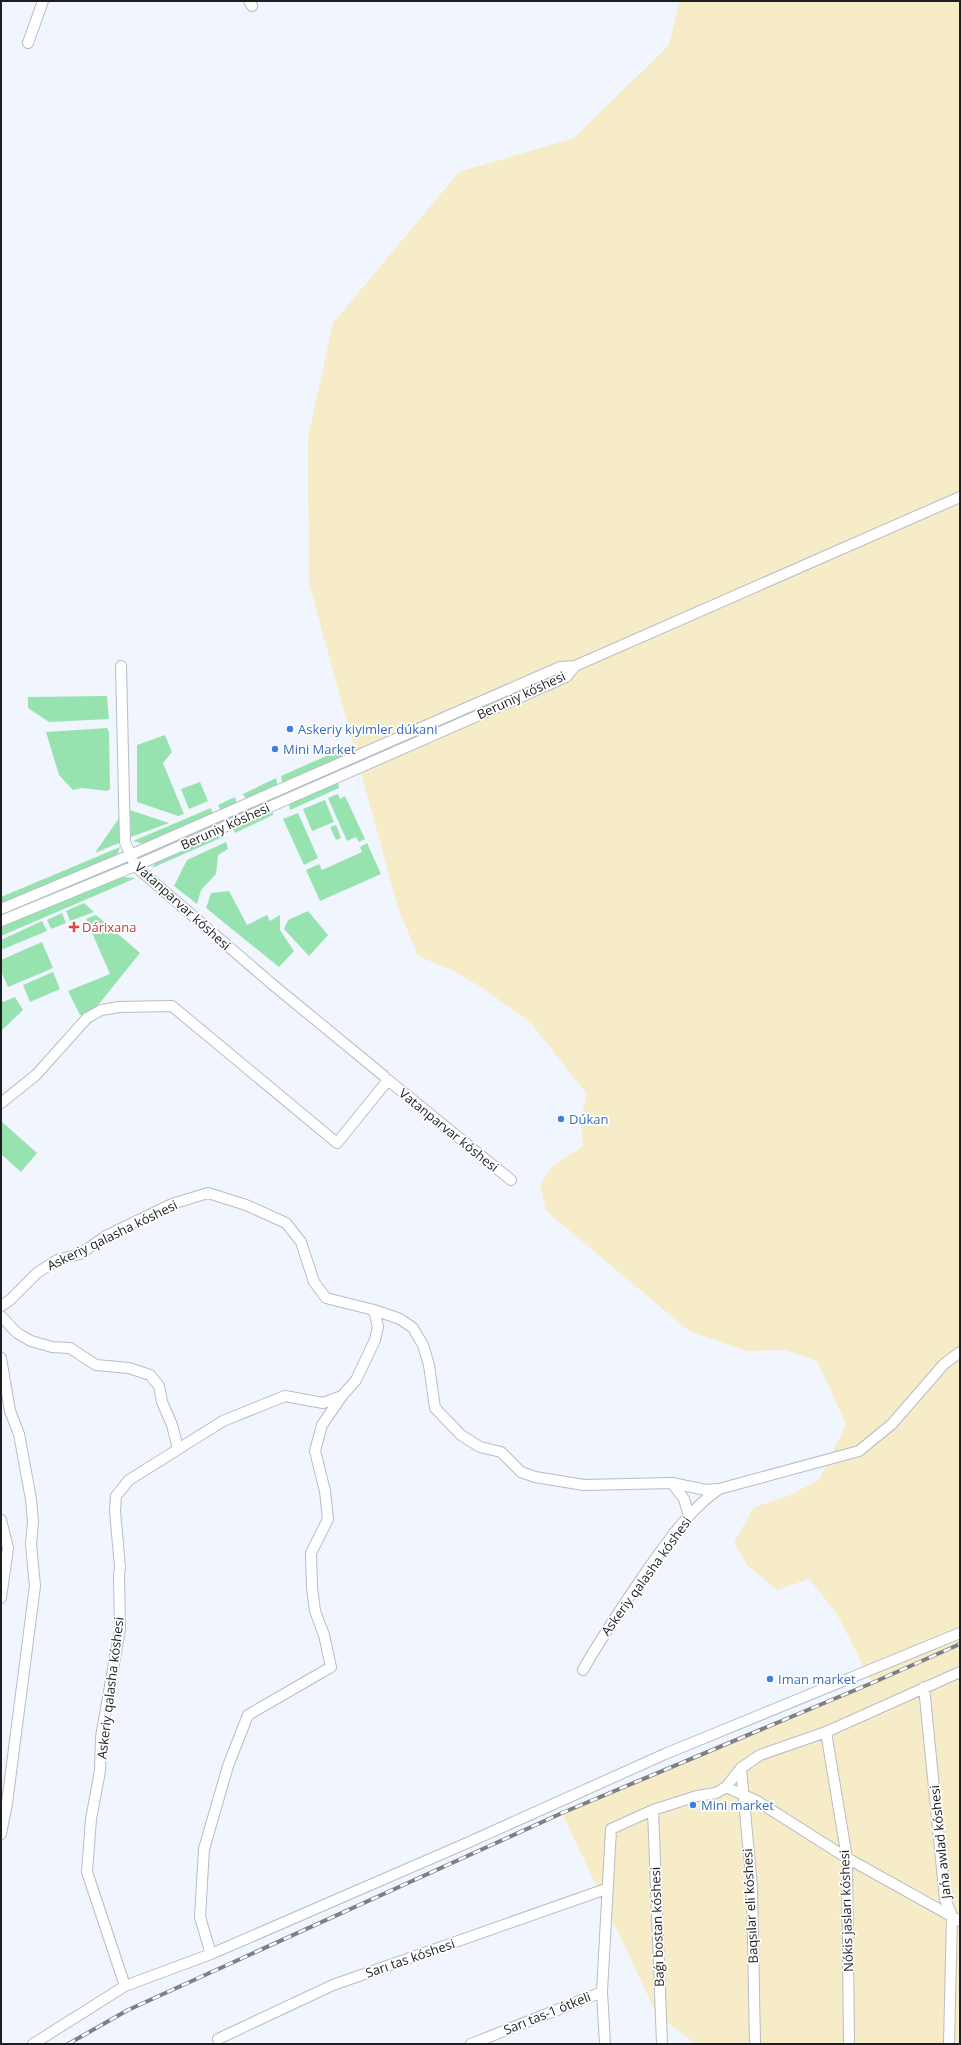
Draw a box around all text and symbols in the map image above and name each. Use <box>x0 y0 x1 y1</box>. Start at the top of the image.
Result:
street label: Beruniy kóshesi <box>474 667 568 723</box>
place label: Askeriy kiyimler dúkani <box>298 720 437 738</box>
marker: Askeriy kiyimler dúkani <box>285 724 295 734</box>
place label: Mini Market <box>283 740 356 758</box>
marker: Mini Market <box>270 744 280 754</box>
street label: Beruniy kóshesi <box>178 798 272 854</box>
street label: Vatanparvar kóshesi <box>131 858 235 954</box>
place label: Dárixana <box>82 918 136 936</box>
marker: Dárixana <box>69 922 79 932</box>
street label: Vatanparvar kóshesi <box>395 1084 503 1176</box>
place label: Dúkan <box>569 1110 608 1128</box>
marker: Dúkan <box>556 1114 566 1124</box>
street label: Askeriy qalasha kóshesi <box>44 1196 180 1274</box>
street label: Askeriy qalasha kóshesi <box>597 1513 695 1639</box>
street label: Askeriy qalasha kóshesi <box>92 1616 128 1760</box>
place label: Iman market <box>778 1670 856 1688</box>
marker: Iman market <box>765 1674 775 1684</box>
street label: Jańa awlad kóshesi <box>925 1784 955 1902</box>
place label: Mini market <box>701 1796 774 1814</box>
marker: Mini market <box>688 1800 698 1810</box>
street label: Baqsılar eli kóshesi <box>738 1848 762 1964</box>
street label: Nókis jasları kóshesi <box>835 1850 857 1972</box>
street label: Baǵı bostan kóshesi <box>646 1867 668 1987</box>
street label: Sarı tas kóshesi <box>363 1934 457 1982</box>
street label: Sarı tas-1 ótkeli <box>501 1987 593 2039</box>

